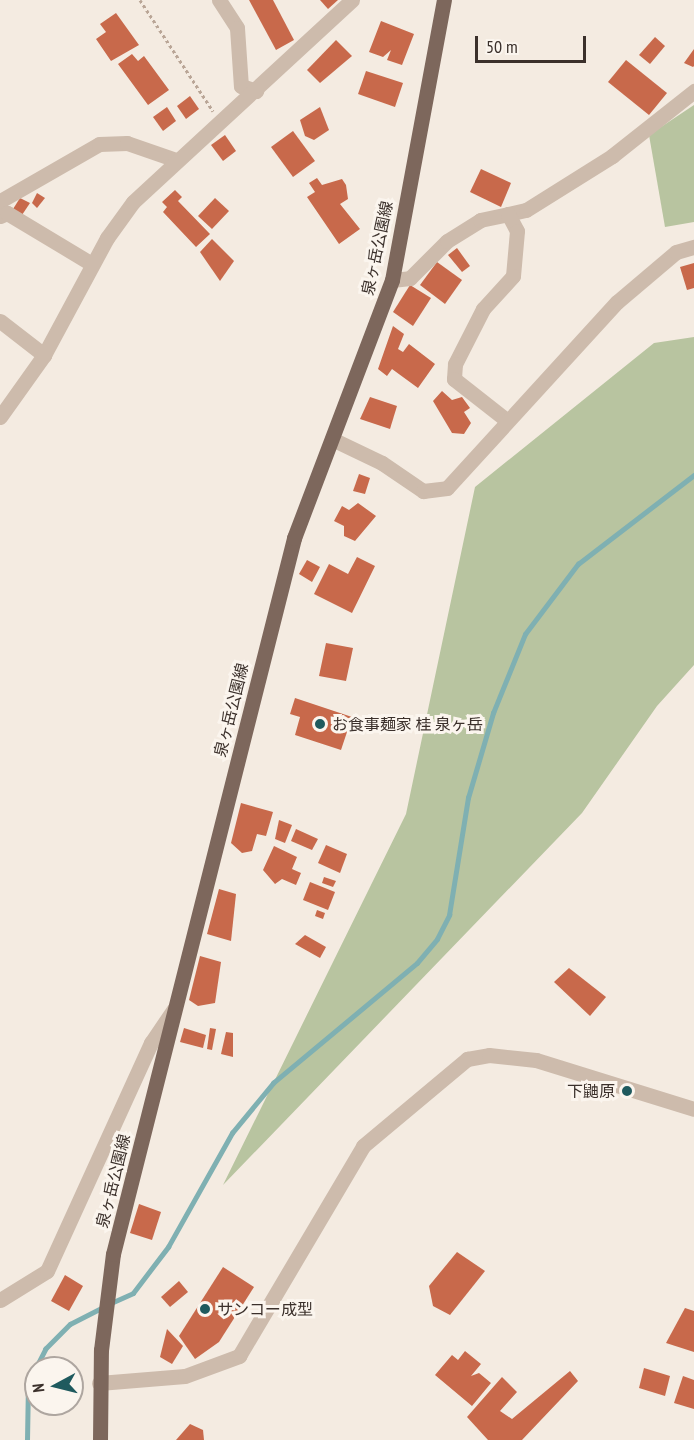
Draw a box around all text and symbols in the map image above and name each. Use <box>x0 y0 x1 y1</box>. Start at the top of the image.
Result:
scale bar <box>478 24 589 62</box>
text: 50 m <box>486 35 518 58</box>
street label: 泉ヶ岳公園線 <box>358 199 396 297</box>
street label: 泉ヶ岳公園線 <box>210 661 252 759</box>
place label: お食事麺家 桂 泉ヶ岳 <box>332 714 483 734</box>
marker: お食事麺家 桂 泉ヶ岳 <box>313 717 327 731</box>
place label: 下鼬原 <box>567 1081 615 1101</box>
marker: 下鼬原 <box>620 1084 634 1098</box>
street label: 泉ヶ岳公園線 <box>92 1132 134 1230</box>
place label: サンコー成型 <box>217 1299 313 1319</box>
marker: サンコー成型 <box>198 1302 212 1316</box>
north arrow <box>24 1356 84 1416</box>
text: N <box>28 1382 49 1393</box>

